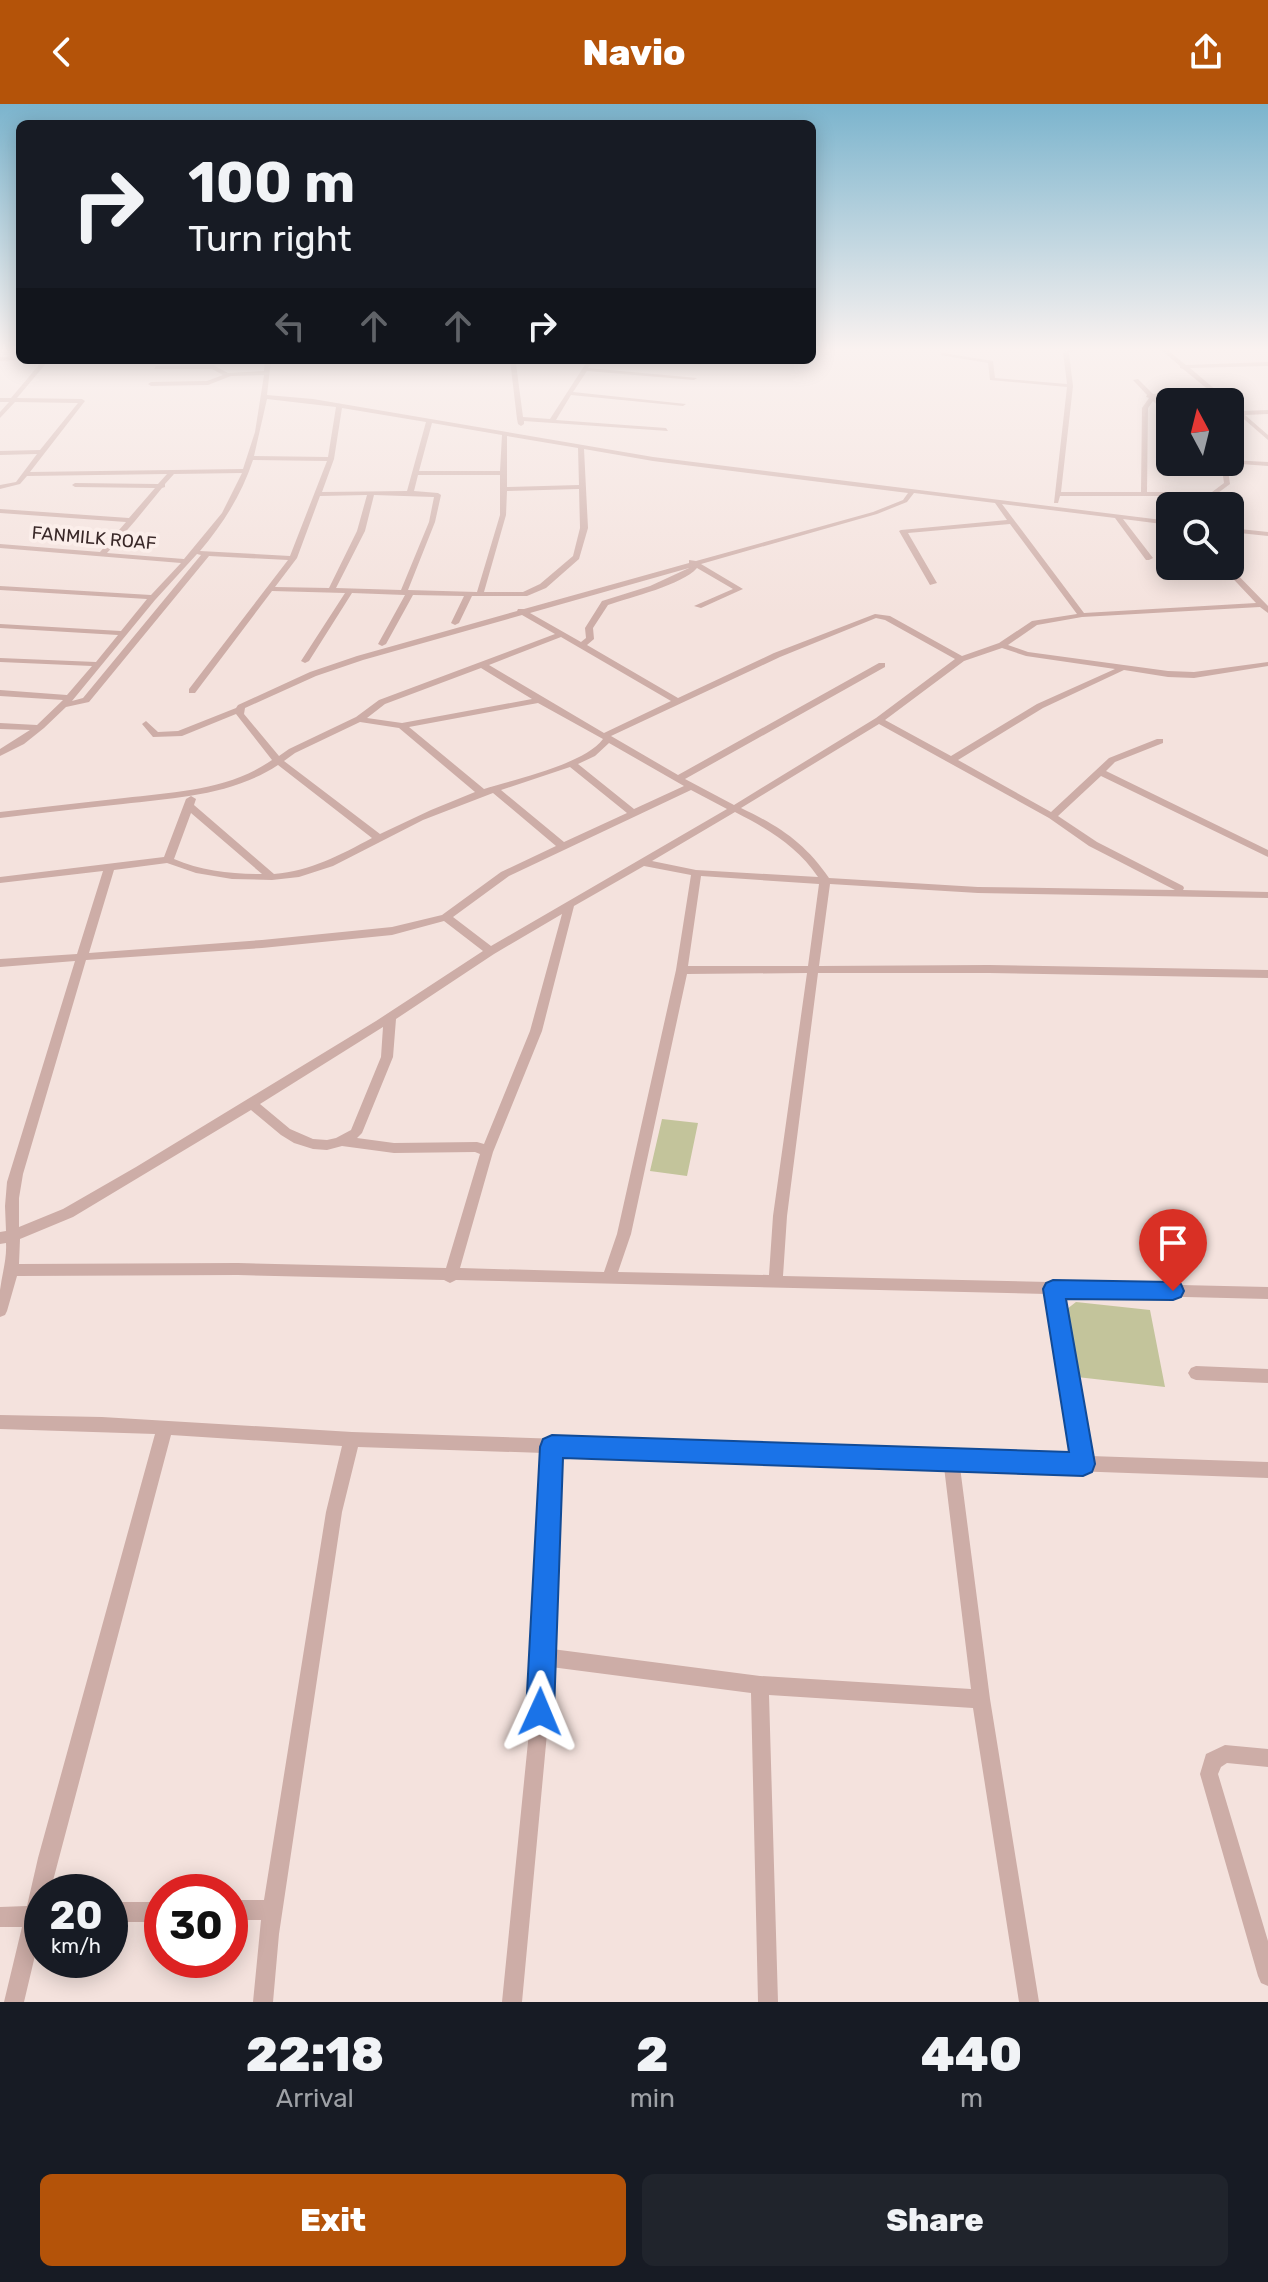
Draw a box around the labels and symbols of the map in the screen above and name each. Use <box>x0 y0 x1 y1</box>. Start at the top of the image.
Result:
north arrow <box>1156 388 1244 476</box>
street label: FANMILK ROAF <box>31 522 157 554</box>
pin <box>1139 1209 1207 1291</box>
position arrow <box>498 1670 582 1754</box>
speed limit sign: 30 <box>144 1874 248 1978</box>

